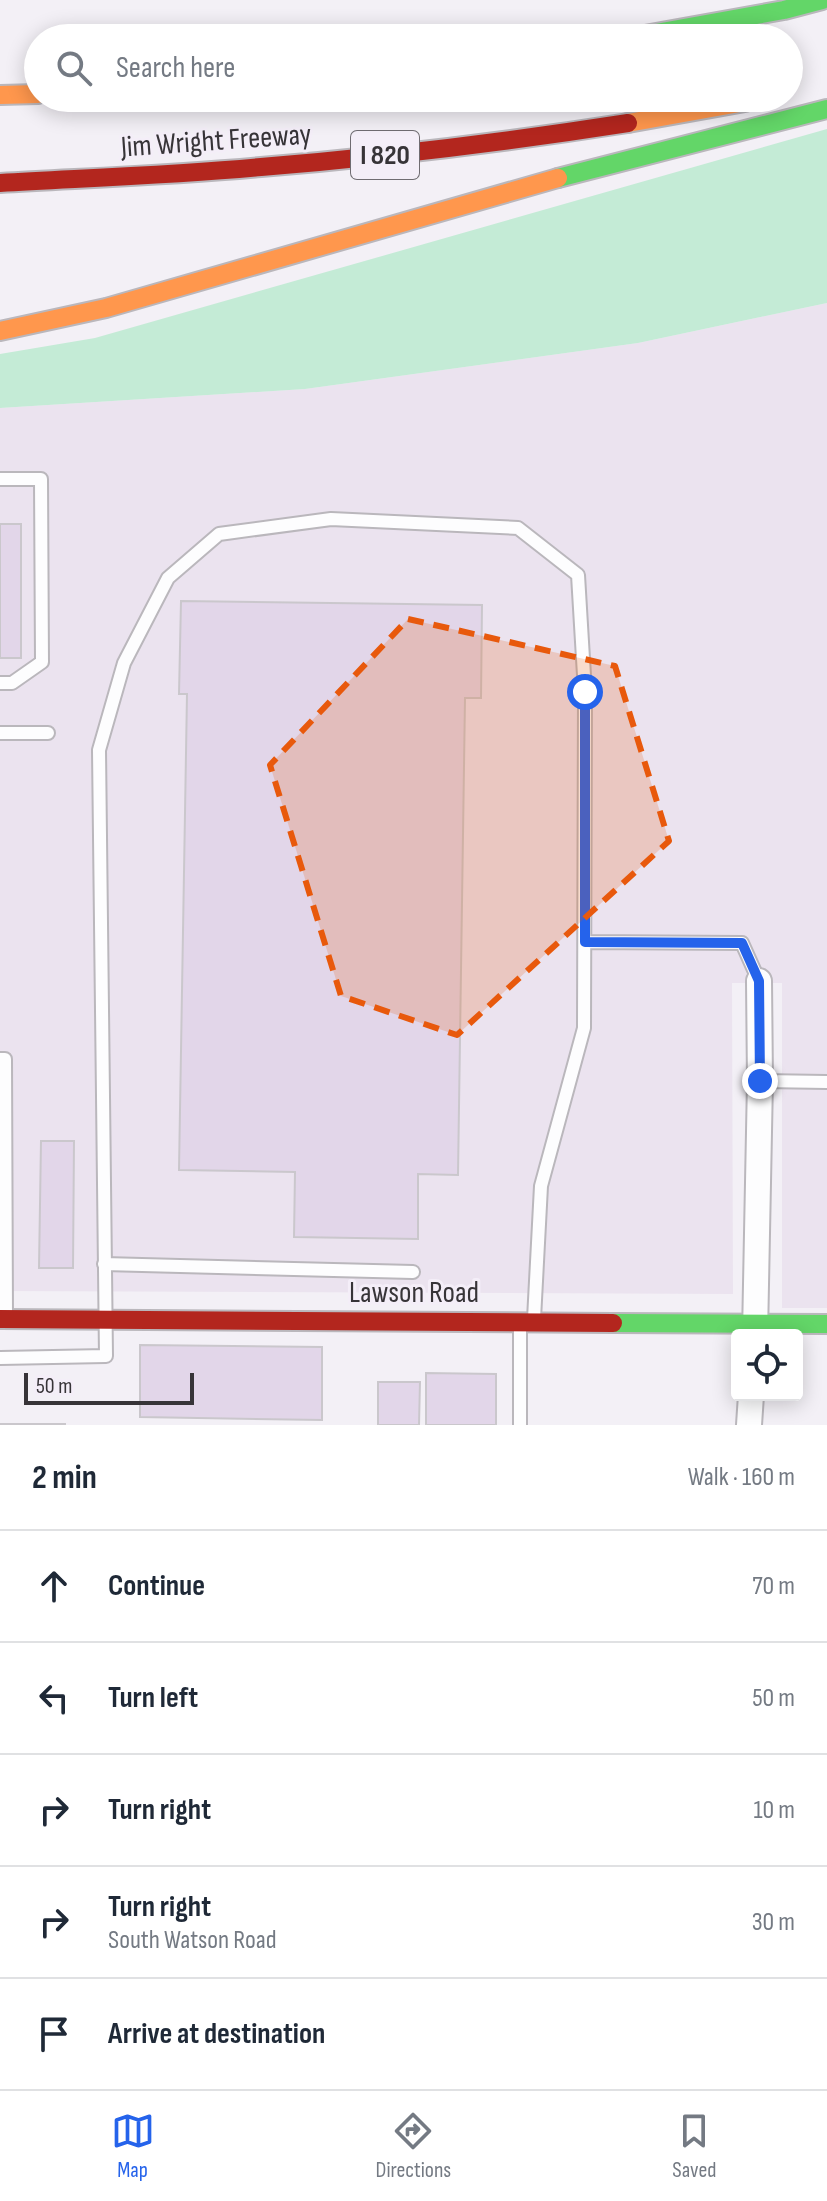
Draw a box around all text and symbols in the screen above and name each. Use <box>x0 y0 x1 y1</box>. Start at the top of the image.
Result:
search box <box>24 24 803 112</box>
icon: search <box>52 46 96 90</box>
text: Search here <box>116 50 235 86</box>
street label: Jim Wright Freeway <box>119 116 313 166</box>
road number: I 820 <box>351 131 419 179</box>
route start <box>567 674 603 710</box>
route end <box>742 1063 778 1099</box>
street label: Lawson Road <box>349 1275 479 1311</box>
map controls <box>731 1329 803 1401</box>
button: locate <box>731 1329 803 1401</box>
scale bar <box>24 1369 194 1405</box>
text: 50 m <box>36 1373 72 1400</box>
text: 2 min <box>32 1457 97 1498</box>
text: Walk · 160 m <box>688 1462 795 1493</box>
icon: ahead <box>32 1564 76 1608</box>
text: Continue <box>108 1568 205 1604</box>
text: 70 m <box>752 1571 795 1602</box>
icon: left <box>32 1676 76 1720</box>
text: Turn left <box>108 1680 198 1716</box>
text: 50 m <box>752 1683 795 1714</box>
icon: right <box>32 1788 76 1832</box>
text: Turn right <box>108 1792 211 1828</box>
text: 10 m <box>753 1795 795 1826</box>
text: Turn right <box>108 1889 211 1925</box>
icon: right <box>32 1900 76 1944</box>
text: 30 m <box>752 1907 795 1938</box>
text: South Watson Road <box>108 1925 277 1956</box>
icon: arrive <box>32 2012 76 2056</box>
text: Arrive at destination <box>108 2016 325 2052</box>
tab: Map <box>111 2109 155 2184</box>
tab: Directions <box>376 2109 451 2184</box>
tab: Saved <box>672 2109 716 2184</box>

